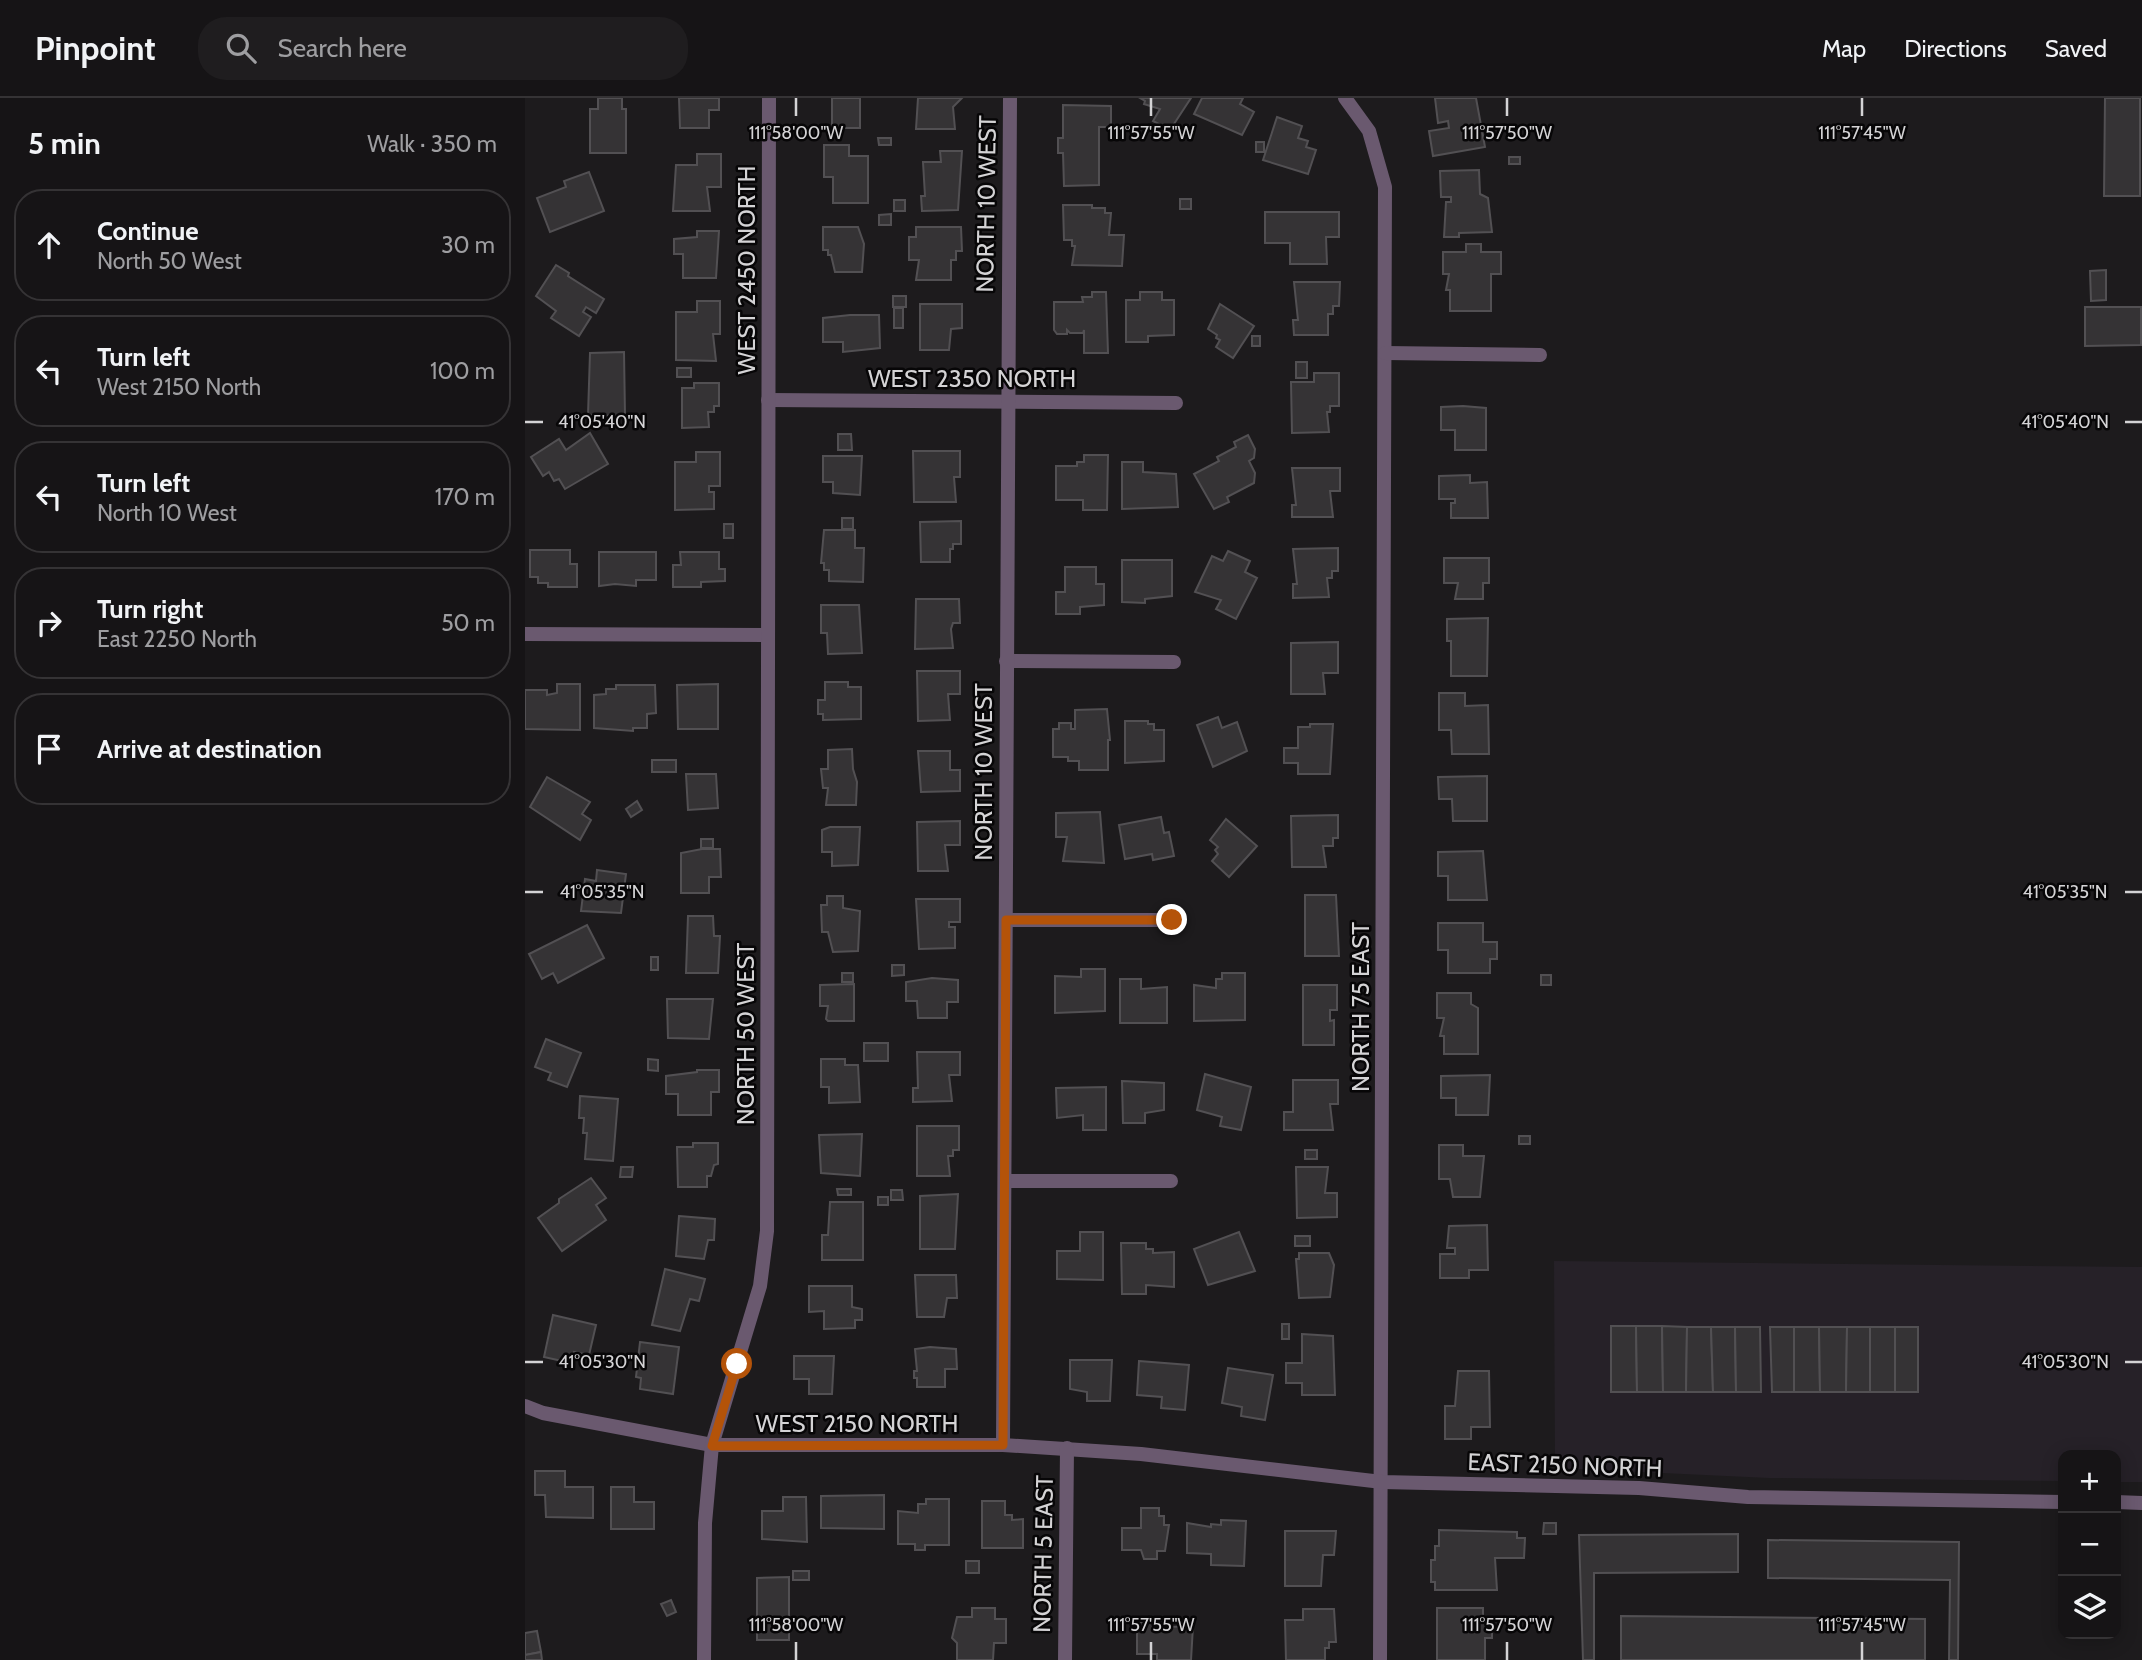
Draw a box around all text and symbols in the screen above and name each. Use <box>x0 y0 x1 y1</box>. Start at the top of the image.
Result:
search box <box>198 17 688 80</box>
text: Pinpoint <box>35 28 156 68</box>
icon: search <box>222 29 260 67</box>
text: Search here <box>278 32 407 64</box>
text: Map <box>1822 34 1866 63</box>
text: Directions <box>1904 34 2007 63</box>
text: Saved <box>2045 34 2107 63</box>
street label: NORTH 10 WEST <box>970 115 1002 293</box>
text: 111°58'00"W <box>749 122 843 144</box>
text: 111°57'55"W <box>1107 122 1195 144</box>
text: 111°57'50"W <box>1462 122 1552 144</box>
text: 111°57'45"W <box>1818 122 1906 144</box>
text: 5 min <box>28 125 101 162</box>
text: Walk · 350 m <box>367 130 497 158</box>
street label: WEST 2450 NORTH <box>732 165 761 375</box>
text: Continue <box>97 215 199 247</box>
icon: ahead <box>30 226 68 264</box>
text: 30 m <box>441 231 495 259</box>
text: North 50 West <box>97 247 242 275</box>
text: Turn left <box>97 341 190 373</box>
icon: left <box>30 352 68 390</box>
text: 100 m <box>430 357 495 385</box>
street label: WEST 2350 NORTH <box>868 364 1076 393</box>
text: West 2150 North <box>97 373 261 401</box>
text: 41°05'40"N <box>558 411 646 433</box>
text: 41°05'40"N <box>2021 411 2109 433</box>
text: Turn left <box>97 467 190 499</box>
icon: left <box>30 478 68 516</box>
text: 170 m <box>435 483 495 511</box>
text: North 10 West <box>97 499 237 527</box>
text: Turn right <box>97 593 203 625</box>
icon: right <box>30 604 68 642</box>
text: 50 m <box>441 609 495 637</box>
text: East 2250 North <box>97 625 257 653</box>
street label: NORTH 10 WEST <box>969 683 998 861</box>
icon: arrive <box>30 730 68 768</box>
text: Arrive at destination <box>97 733 322 765</box>
text: 41°05'35"N <box>560 881 644 903</box>
text: 41°05'35"N <box>2023 881 2107 903</box>
route end <box>1156 904 1187 935</box>
street label: NORTH 75 EAST <box>1346 922 1375 1092</box>
street label: NORTH 50 WEST <box>731 942 760 1125</box>
route start <box>721 1348 752 1379</box>
text: 41°05'30"N <box>558 1351 646 1373</box>
text: 41°05'30"N <box>2021 1351 2109 1373</box>
street label: WEST 2150 NORTH <box>755 1409 959 1438</box>
street label: EAST 2150 NORTH <box>1467 1447 1663 1483</box>
map controls <box>2058 1450 2121 1639</box>
button: + <box>2058 1450 2121 1513</box>
street label: NORTH 5 EAST <box>1027 1475 1059 1633</box>
button: − <box>2058 1513 2121 1576</box>
button: layers <box>2058 1576 2121 1639</box>
text: 111°58'00"W <box>749 1614 843 1636</box>
text: 111°57'55"W <box>1107 1614 1195 1636</box>
text: 111°57'50"W <box>1462 1614 1552 1636</box>
text: 111°57'45"W <box>1818 1614 1906 1636</box>

